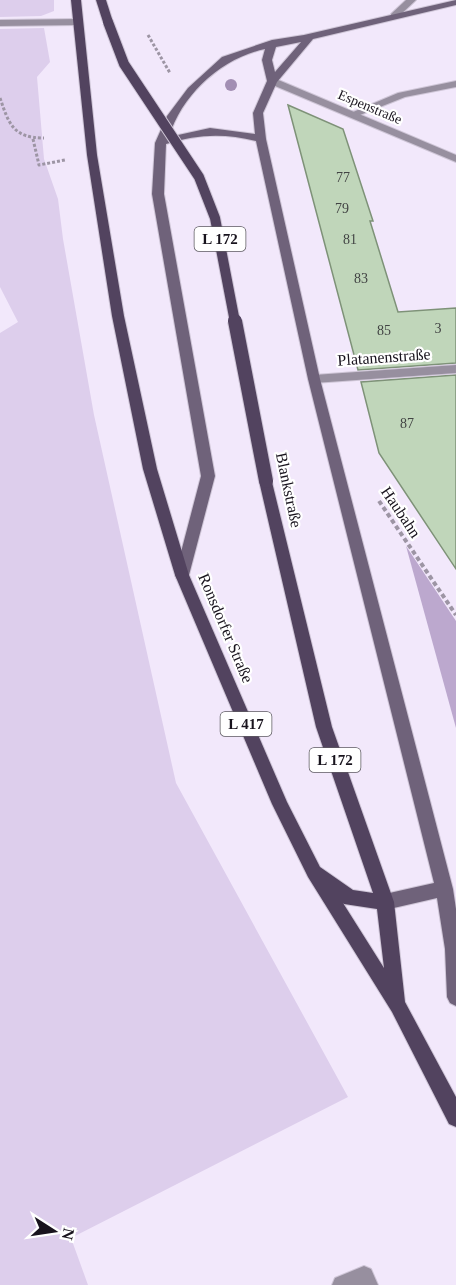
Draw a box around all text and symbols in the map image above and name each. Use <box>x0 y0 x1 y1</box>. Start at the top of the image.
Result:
street label: Espenstraße <box>336 87 404 127</box>
house number: 77 <box>336 170 350 185</box>
house number: 79 <box>335 201 349 216</box>
road number: L 172 <box>194 227 246 251</box>
house number: 81 <box>343 232 357 247</box>
house number: 83 <box>354 271 368 286</box>
house number: 3 <box>435 321 442 336</box>
house number: 85 <box>377 323 391 338</box>
street label: Platanenstraße <box>337 345 431 369</box>
house number: 87 <box>400 416 414 431</box>
street label: Blankstraße <box>273 451 305 529</box>
street label: Haubahn <box>378 483 424 541</box>
street label: Ronsdorfer Straße <box>195 571 257 685</box>
road number: L 417 <box>220 712 272 736</box>
road number: L 172 <box>310 748 360 772</box>
north arrow <box>24 1201 84 1261</box>
text: N <box>59 1227 78 1242</box>

